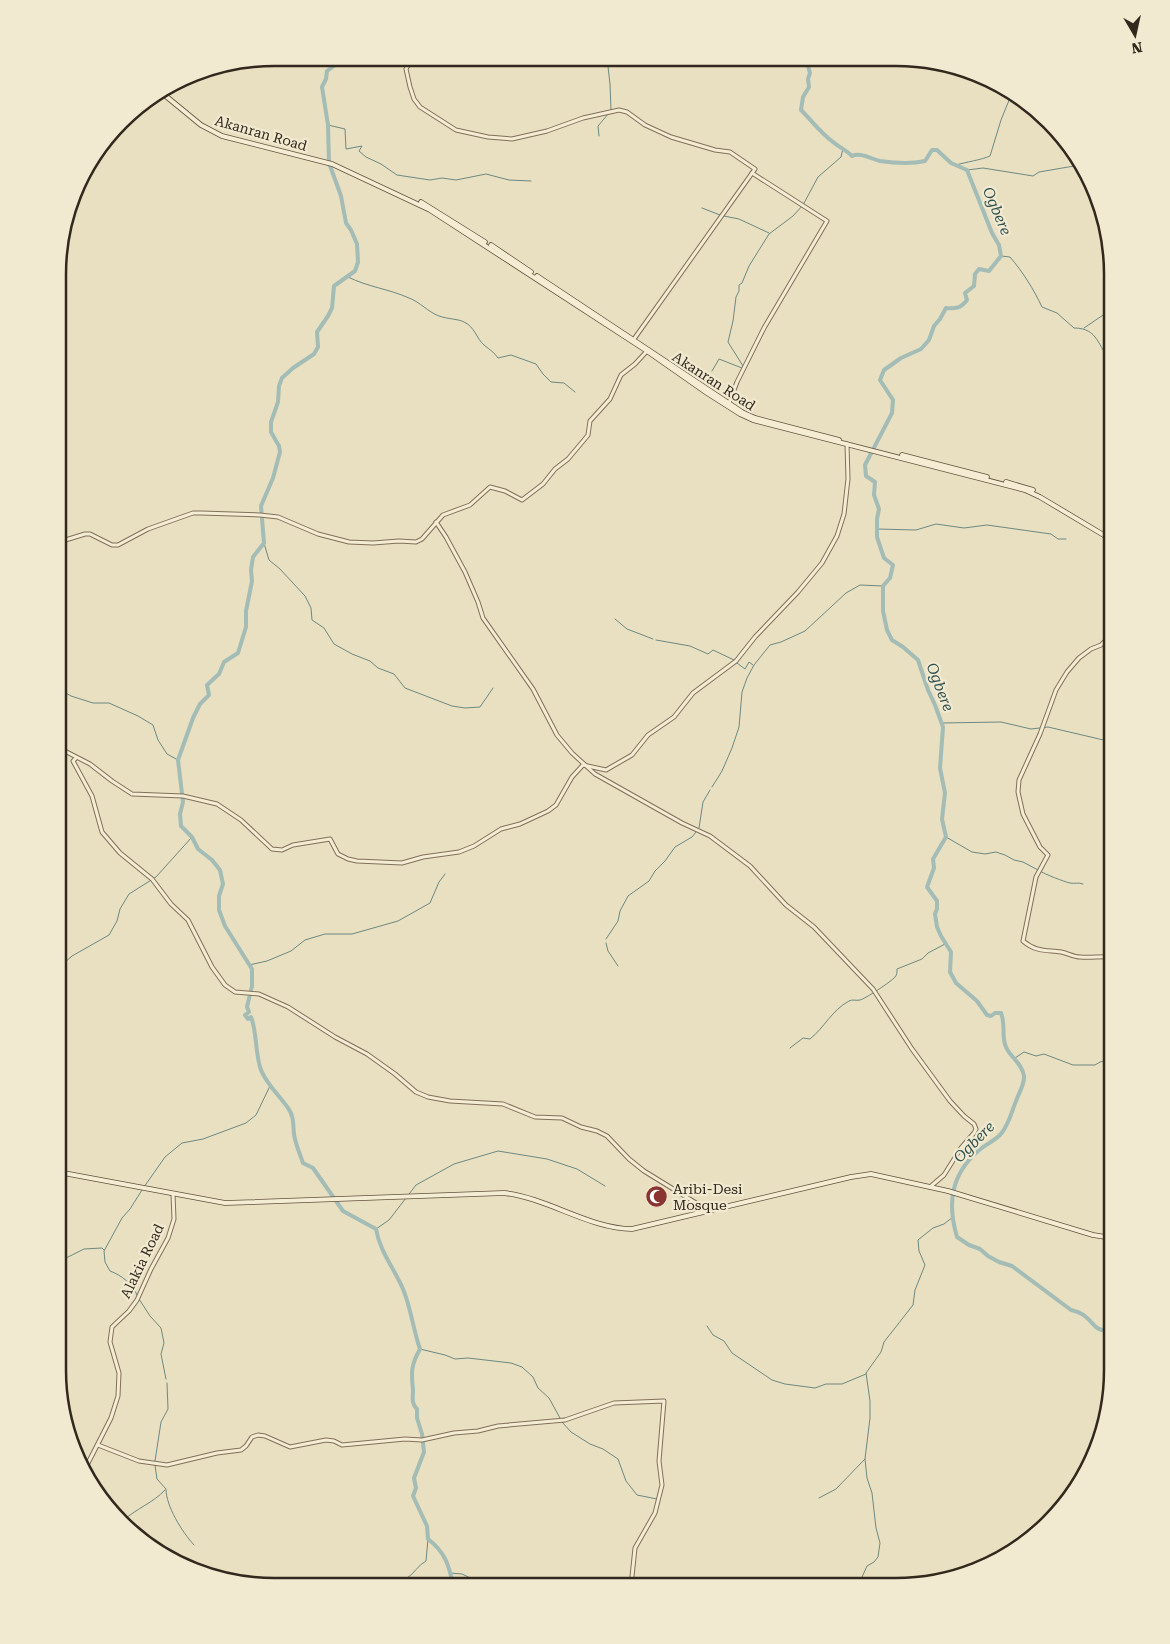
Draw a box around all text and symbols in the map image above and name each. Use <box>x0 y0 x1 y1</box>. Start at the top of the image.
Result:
north arrow <box>1110 10 1160 60</box>
text: N <box>1130 39 1144 57</box>
street label: Akanran Road <box>213 112 309 154</box>
water label: Ogbere <box>979 184 1015 238</box>
street label: Akanran Road <box>670 348 758 414</box>
water label: Ogbere <box>923 660 958 714</box>
water label: Ogbere <box>950 1117 999 1166</box>
place label: Aribi-Desi Mosque <box>673 1181 743 1213</box>
mosque icon: Aribi-Desi Mosque <box>645 1185 669 1209</box>
street label: Alakia Road <box>117 1221 167 1301</box>

